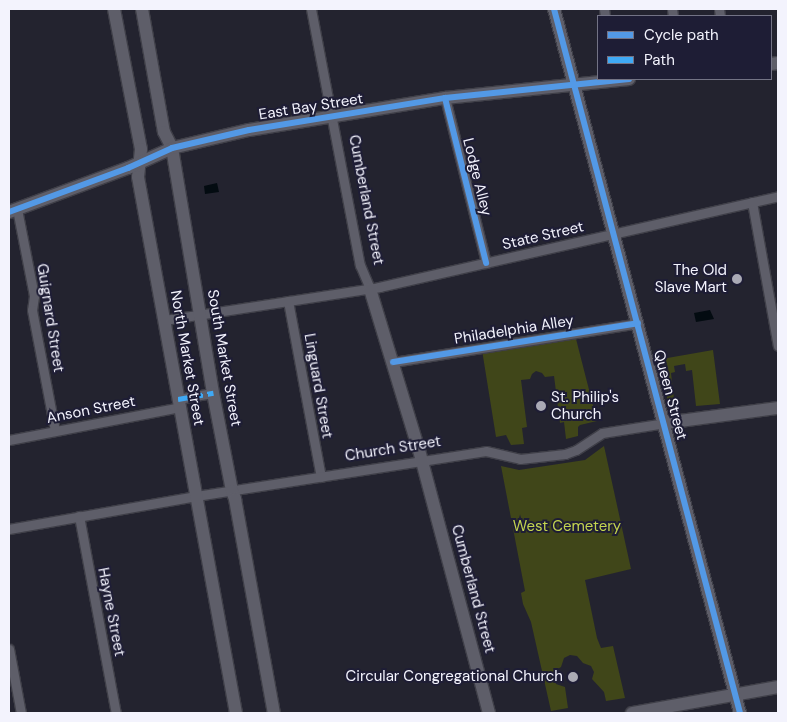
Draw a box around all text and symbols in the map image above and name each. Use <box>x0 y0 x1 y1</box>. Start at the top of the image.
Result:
legend <box>597 15 772 80</box>
text: Cycle path <box>644 25 719 45</box>
text: Path <box>644 50 675 70</box>
street label: East Bay Street <box>257 90 365 124</box>
street label: Cumberland Street <box>345 133 387 267</box>
street label: Lodge Alley <box>459 136 495 218</box>
street label: State Street <box>500 218 586 254</box>
place label: The Old Slave Mart <box>655 261 727 296</box>
street label: Guignard Street <box>33 262 67 374</box>
marker: The Old Slave Mart <box>731 273 743 285</box>
street label: South Market Street <box>203 288 245 428</box>
street label: North Market Street <box>166 289 208 427</box>
street label: Philadelphia Alley <box>453 312 575 348</box>
street label: Linguard Street <box>300 332 336 440</box>
street label: Queen Street <box>649 348 691 442</box>
place label: St. Philip's Church <box>551 388 619 423</box>
street label: Anson Street <box>45 393 137 427</box>
marker: St. Philip's Church <box>535 400 547 412</box>
street label: Church Street <box>344 433 442 465</box>
park label: West Cemetery <box>513 518 621 536</box>
street label: Cumberland Street <box>447 523 499 655</box>
street label: Hayne Street <box>94 566 128 658</box>
place label: Circular Congregational Church <box>346 668 563 686</box>
marker: Circular Congregational Church <box>567 671 579 683</box>

